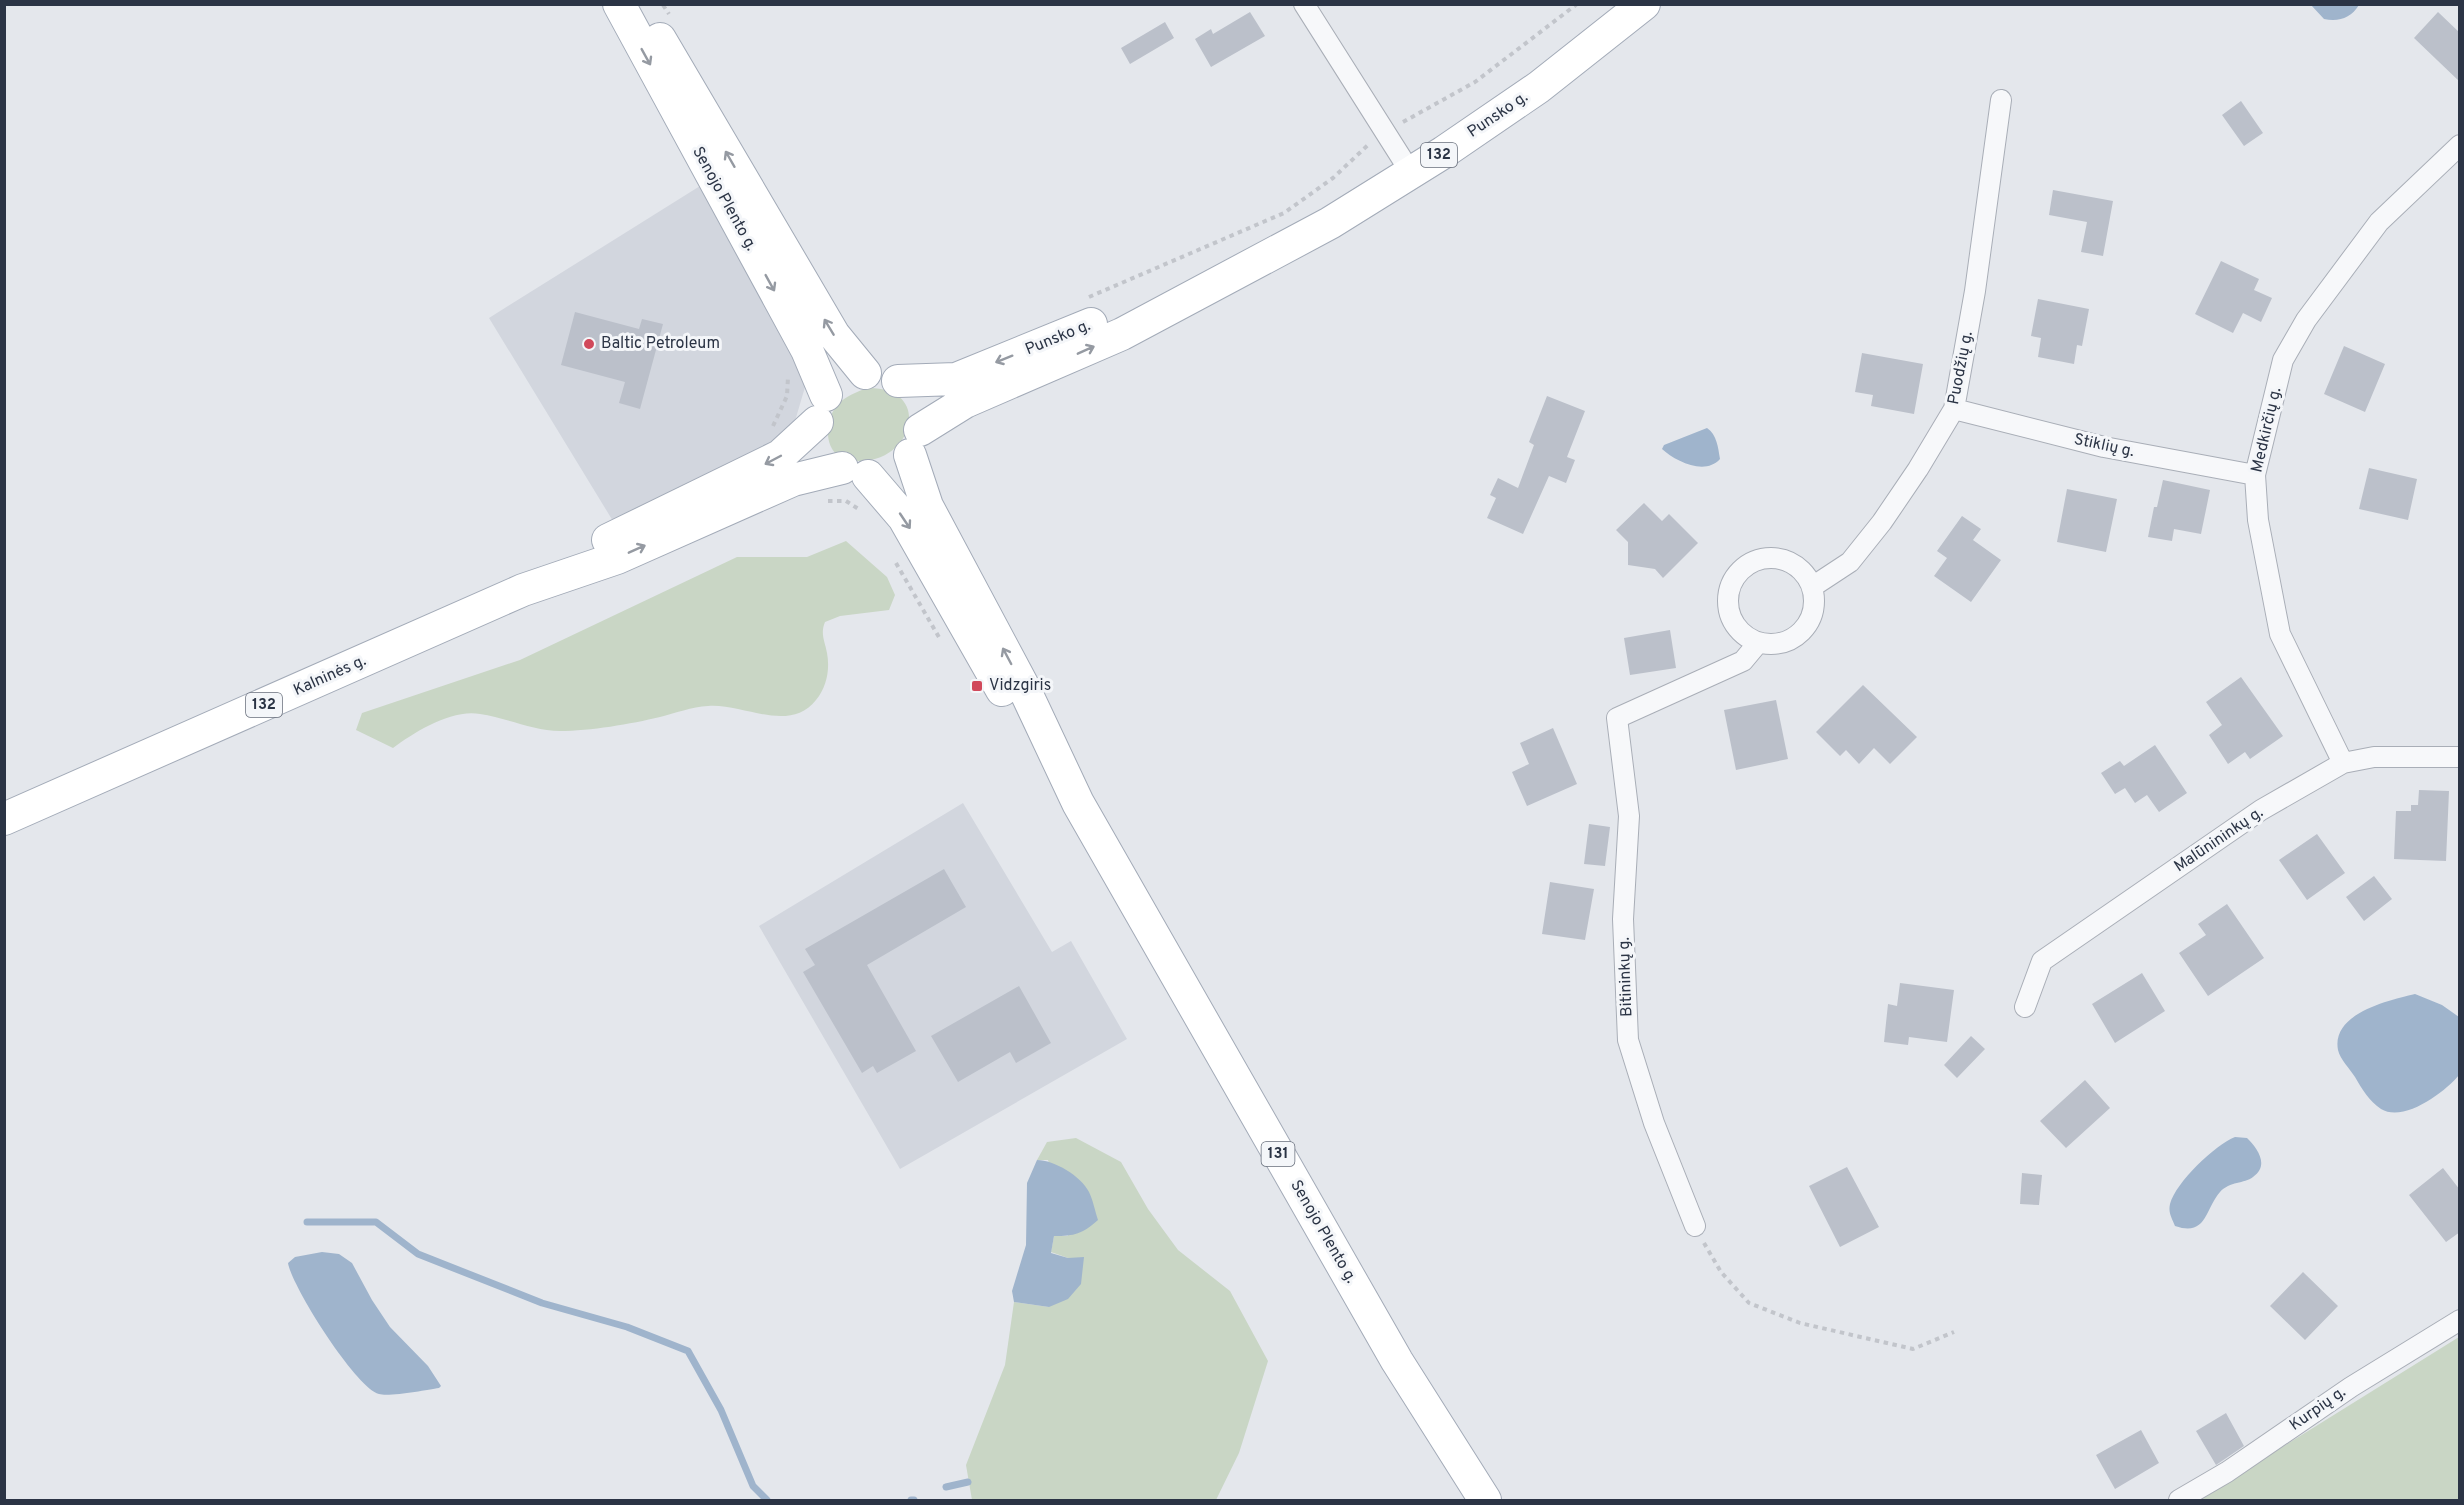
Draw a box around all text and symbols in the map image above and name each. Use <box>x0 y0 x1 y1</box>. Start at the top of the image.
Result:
one-way arrow <box>641 47 652 65</box>
street label: Punsko g. <box>1464 87 1532 143</box>
street label: Senojo Plento g. <box>687 143 761 255</box>
road number: 132 <box>1421 143 1457 167</box>
one-way arrow <box>724 151 736 168</box>
one-way arrow <box>764 274 776 291</box>
street label: Punsko g. <box>1022 316 1094 360</box>
one-way arrow <box>823 319 835 336</box>
street label: Puodžių g. <box>1944 330 1978 406</box>
place label: Baltic Petroleum <box>601 334 720 354</box>
marker: Baltic Petroleum <box>582 337 596 351</box>
one-way arrow <box>1076 343 1094 355</box>
one-way arrow <box>996 354 1014 365</box>
street label: Medkirčių g. <box>2247 385 2287 475</box>
street label: Stiklių g. <box>2072 430 2136 462</box>
one-way arrow <box>764 455 782 466</box>
one-way arrow <box>899 512 911 528</box>
one-way arrow <box>628 543 646 555</box>
one-way arrow <box>1001 647 1012 665</box>
street label: Kalninės g. <box>290 651 370 701</box>
place label: Vidzgiris <box>989 676 1051 696</box>
marker: Vidzgiris <box>970 679 984 693</box>
road number: 132 <box>246 693 282 717</box>
street label: Malūnininkų g. <box>2171 803 2267 877</box>
street label: Bitininkų g. <box>1615 937 1637 1017</box>
road number: 131 <box>1262 1142 1294 1166</box>
street label: Senojo Plento g. <box>1285 1177 1361 1287</box>
street label: Kurpių g. <box>2286 1382 2350 1436</box>

